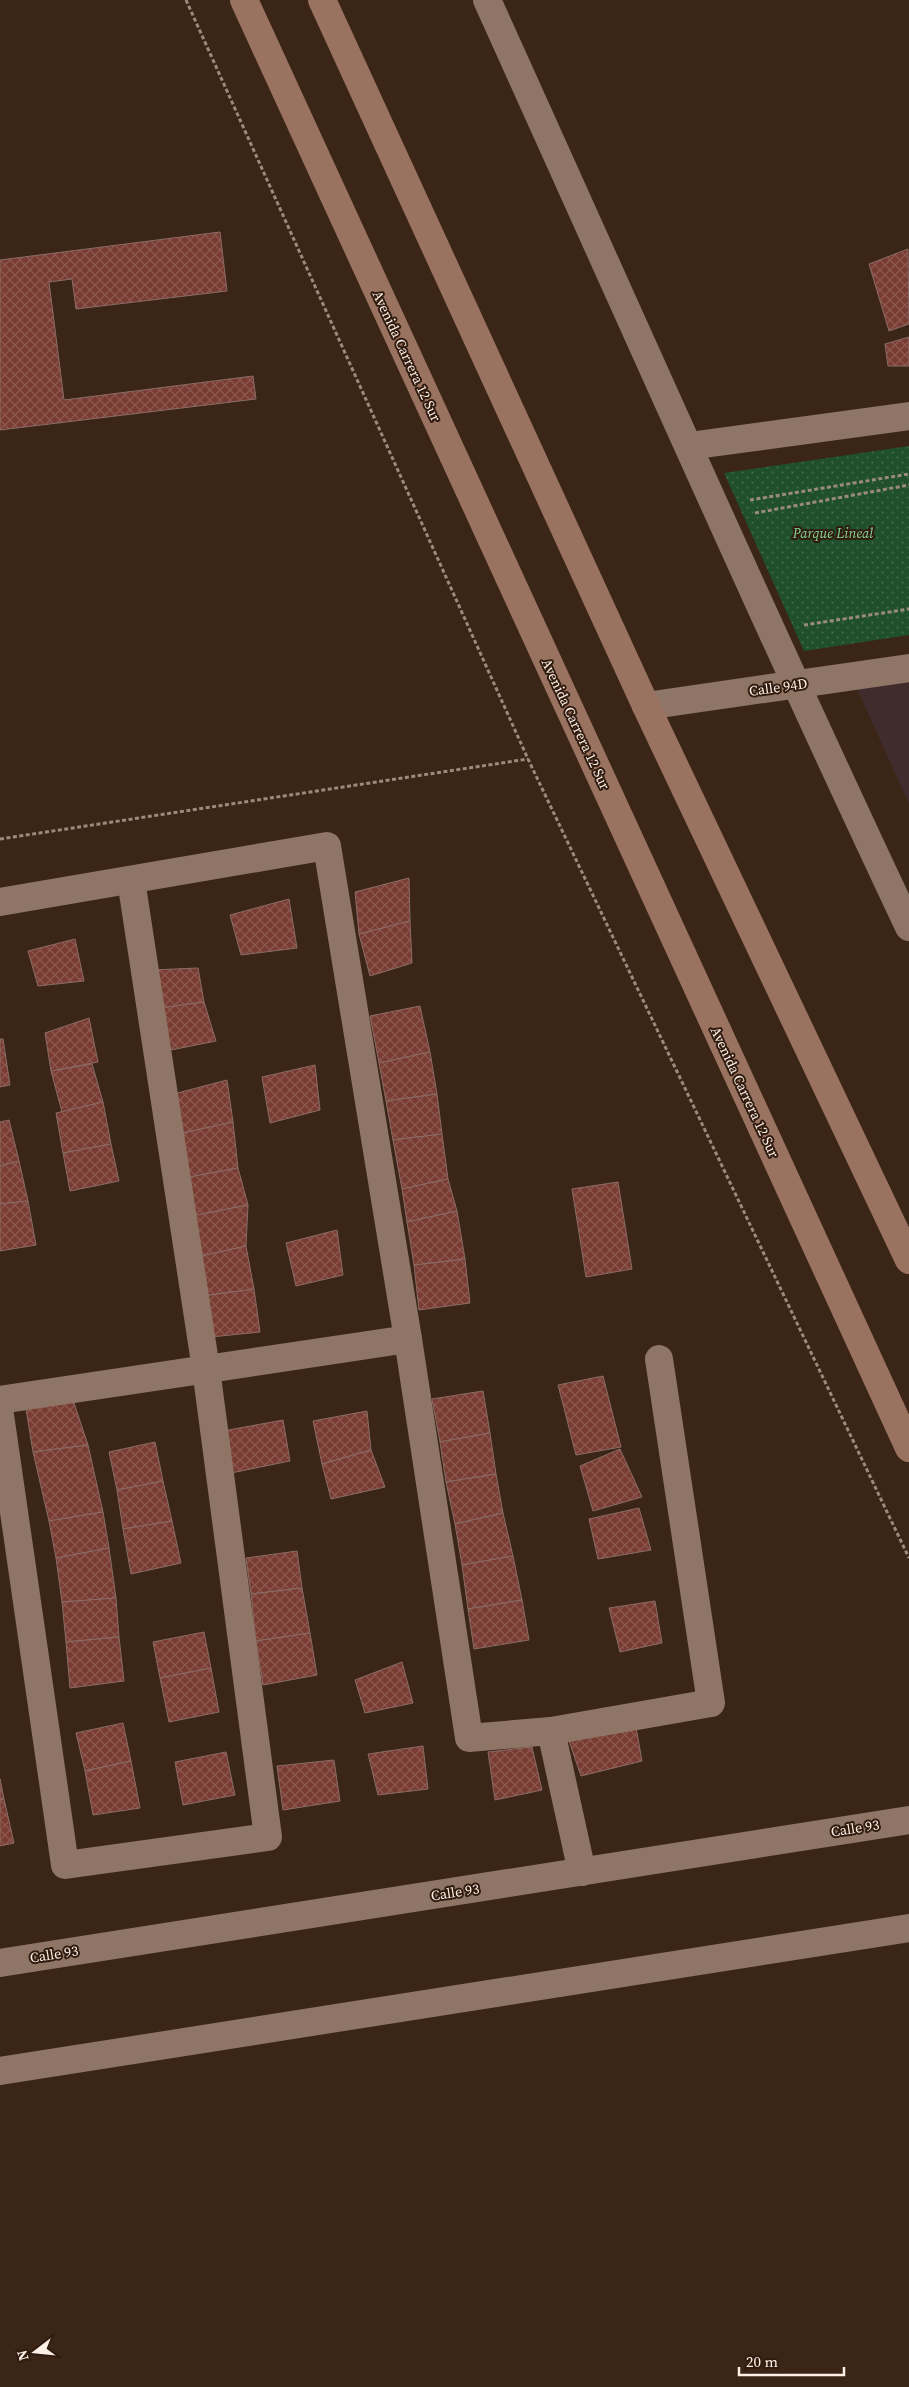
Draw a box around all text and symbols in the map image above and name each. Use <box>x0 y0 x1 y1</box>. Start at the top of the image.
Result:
street label: Avenida Carrera 12 Sur <box>368 287 446 425</box>
park label: Parque Lineal <box>792 523 873 543</box>
street label: Avenida Carrera 12 Sur <box>537 655 615 793</box>
street label: Calle 94D <box>748 673 808 701</box>
street label: Avenida Carrera 12 Sur <box>706 1023 784 1161</box>
street label: Calle 93 <box>829 1814 881 1842</box>
street label: Calle 93 <box>429 1878 481 1906</box>
street label: Calle 93 <box>28 1940 80 1968</box>
north arrow <box>10 2327 60 2377</box>
scale bar <box>739 2344 844 2376</box>
text: N <box>11 2348 34 2363</box>
text: 20 m <box>746 2351 778 2372</box>

